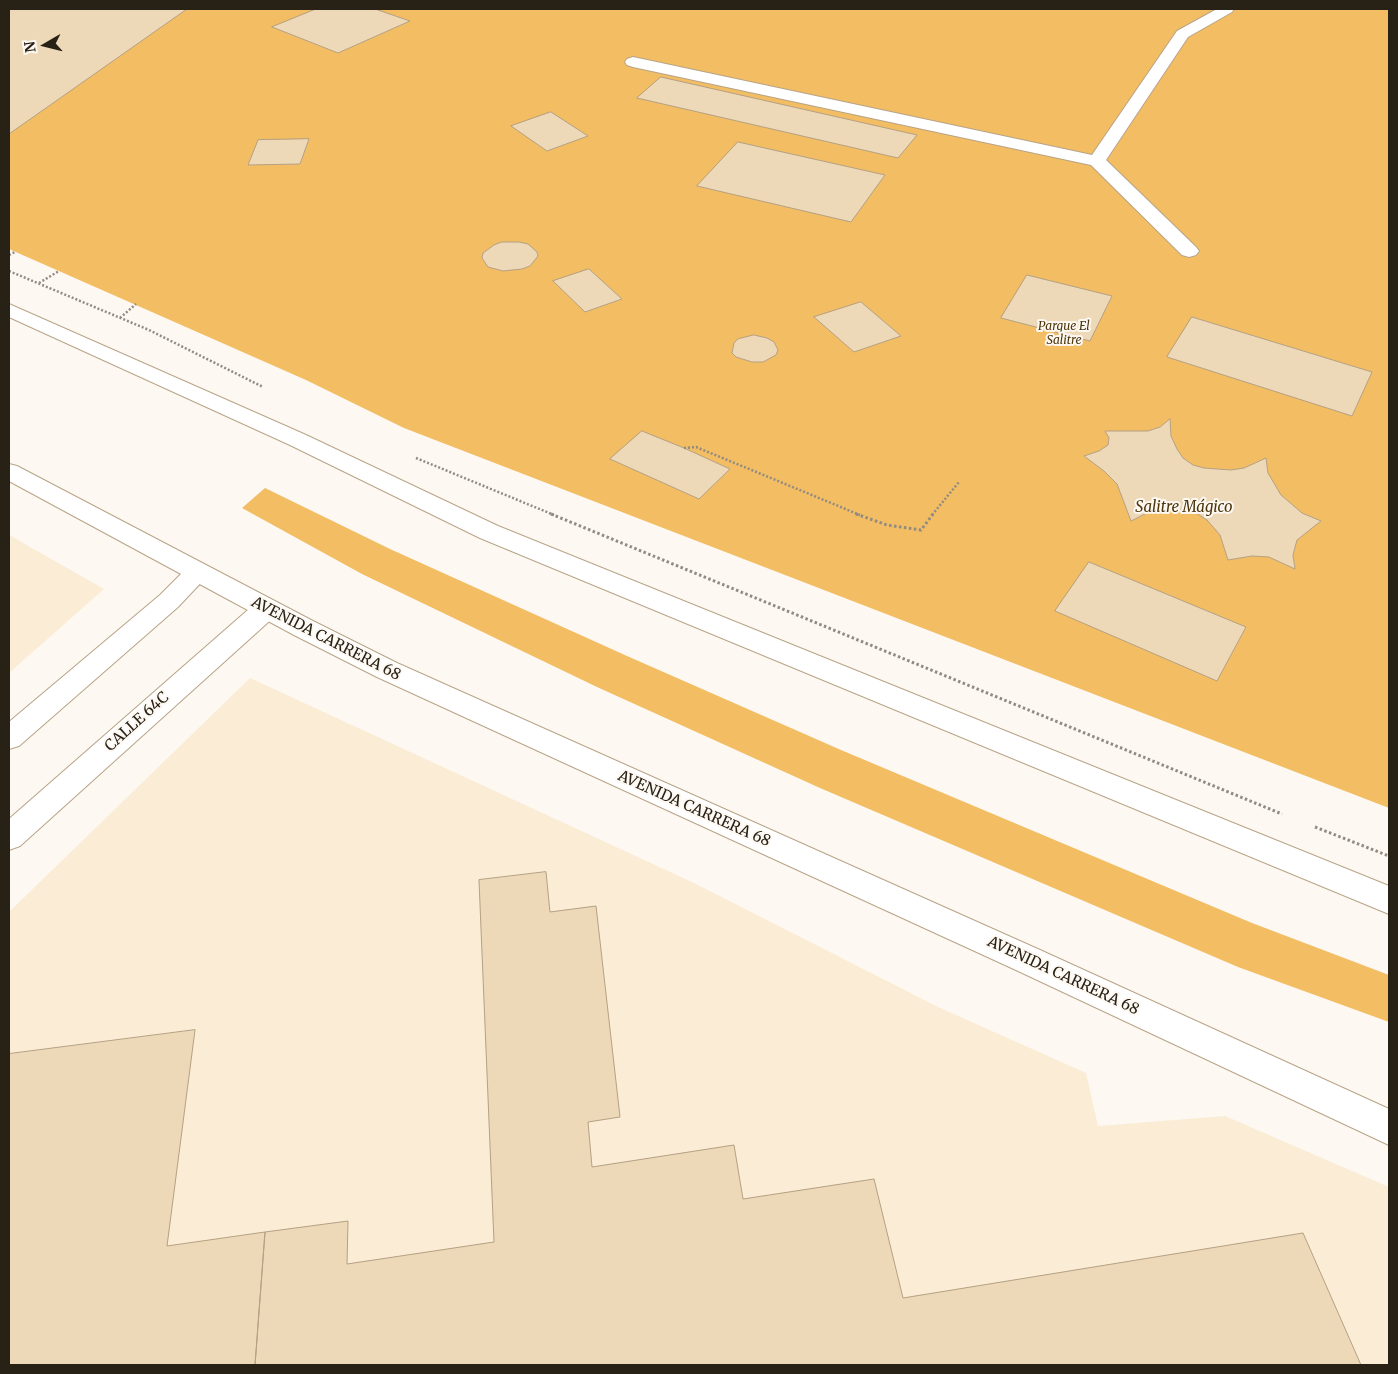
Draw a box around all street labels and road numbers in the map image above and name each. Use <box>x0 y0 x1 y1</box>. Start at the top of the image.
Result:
street label: AVENIDA CARRERA 68 <box>248 594 404 684</box>
street label: CALLE 64C <box>101 689 173 755</box>
street label: AVENIDA CARRERA 68 <box>615 767 773 851</box>
street label: AVENIDA CARRERA 68 <box>984 933 1142 1019</box>

